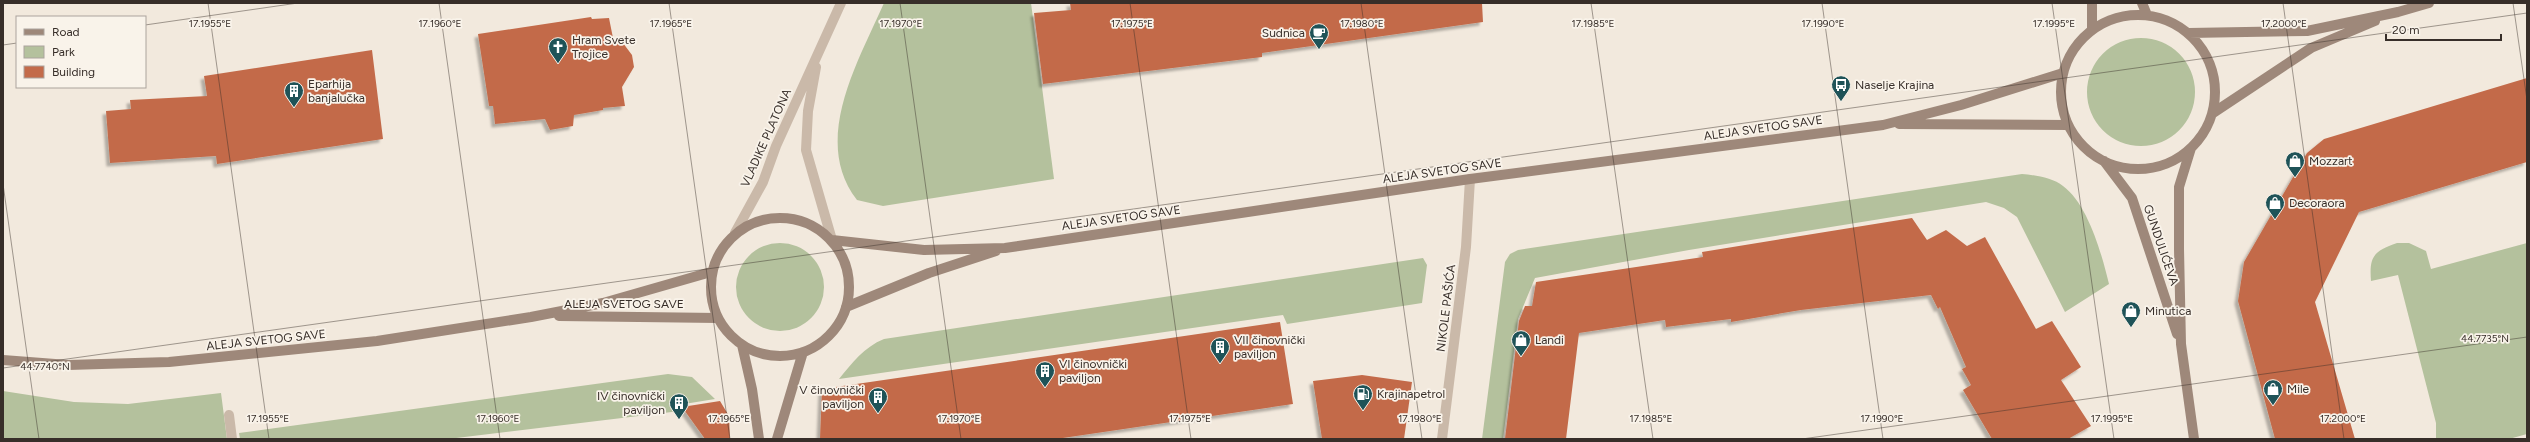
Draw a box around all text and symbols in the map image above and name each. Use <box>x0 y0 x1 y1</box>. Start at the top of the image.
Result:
legend <box>16 16 146 88</box>
scale bar <box>2386 16 2501 42</box>
text: 17.1955°E <box>189 17 231 30</box>
text: 17.1960°E <box>418 17 462 30</box>
text: 17.1965°E <box>650 17 692 30</box>
text: 17.1970°E <box>880 17 922 30</box>
text: 17.1975°E <box>1111 17 1153 30</box>
text: 17.1980°E <box>1340 17 1384 30</box>
text: 17.1985°E <box>1572 17 1615 30</box>
text: 17.1990°E <box>1801 17 1845 30</box>
text: 17.1995°E <box>2033 17 2075 30</box>
text: 17.2000°E <box>2261 17 2307 30</box>
cafe icon: Sudnica <box>1308 22 1330 50</box>
text: 20 m <box>2392 23 2420 37</box>
text: Road <box>52 25 80 39</box>
place label: Sudnica <box>1262 26 1305 40</box>
place label: Hram Svete Trojice <box>572 33 636 61</box>
church icon: Hram Svete Trojice <box>547 36 569 64</box>
text: Park <box>52 45 75 59</box>
text: Building <box>52 65 95 79</box>
bus stop icon: Naselje Krajina <box>1830 74 1852 102</box>
place label: Eparhija banjalučka <box>308 77 365 105</box>
place label: Naselje Krajina <box>1855 78 1934 92</box>
building icon: Eparhija banjalučka <box>283 80 305 108</box>
street label: VLADIKE PLATONA <box>738 87 794 189</box>
street label: ALEJA SVETOG SAVE <box>1703 113 1823 143</box>
shop icon: Mozzart <box>2284 150 2306 178</box>
place label: Mozzart <box>2309 154 2353 168</box>
street label: ALEJA SVETOG SAVE <box>1382 156 1502 186</box>
shop icon: Decoraora <box>2264 192 2286 220</box>
place label: Decoraora <box>2289 196 2345 210</box>
street label: ALEJA SVETOG SAVE <box>1061 203 1181 233</box>
street label: GUNDULIĆEVA <box>2141 203 2181 287</box>
street label: NIKOLE PAŠIĆA <box>1434 263 1458 353</box>
street label: ALEJA SVETOG SAVE <box>564 297 684 311</box>
shop icon: Minutica <box>2120 300 2142 328</box>
place label: Minutica <box>2145 304 2191 318</box>
street label: ALEJA SVETOG SAVE <box>206 327 326 353</box>
shop icon: Landi <box>1510 329 1532 357</box>
text: 44.7735°N <box>2461 332 2509 345</box>
place label: VII činovnički paviljon <box>1234 333 1305 361</box>
place label: Landi <box>1535 333 1564 347</box>
building icon: VII činovnički paviljon <box>1209 336 1231 364</box>
place label: VI činovnički paviljon <box>1059 357 1127 385</box>
text: 44.7740°N <box>20 360 70 373</box>
building icon: VI činovnički paviljon <box>1034 360 1056 388</box>
shop icon: Mile <box>2262 378 2284 406</box>
place label: Mile <box>2287 382 2310 396</box>
place label: V činovnički paviljon <box>799 383 864 411</box>
fuel station icon: Krajinapetrol <box>1352 383 1374 411</box>
building icon: V činovnički paviljon <box>867 386 889 414</box>
place label: Krajinapetrol <box>1377 387 1445 401</box>
place label: IV činovnički paviljon <box>597 389 665 417</box>
building icon: IV činovnički paviljon <box>668 392 690 420</box>
text: 17.1955°E <box>247 412 289 425</box>
text: 17.1960°E <box>476 412 520 425</box>
text: 17.1965°E <box>708 412 750 425</box>
text: 17.1970°E <box>938 412 980 425</box>
text: 17.1975°E <box>1169 412 1211 425</box>
text: 17.1980°E <box>1398 412 1442 425</box>
text: 17.1985°E <box>1630 412 1673 425</box>
text: 17.1990°E <box>1860 412 1904 425</box>
text: 17.1995°E <box>2091 412 2133 425</box>
text: 17.2000°E <box>2320 412 2366 425</box>

